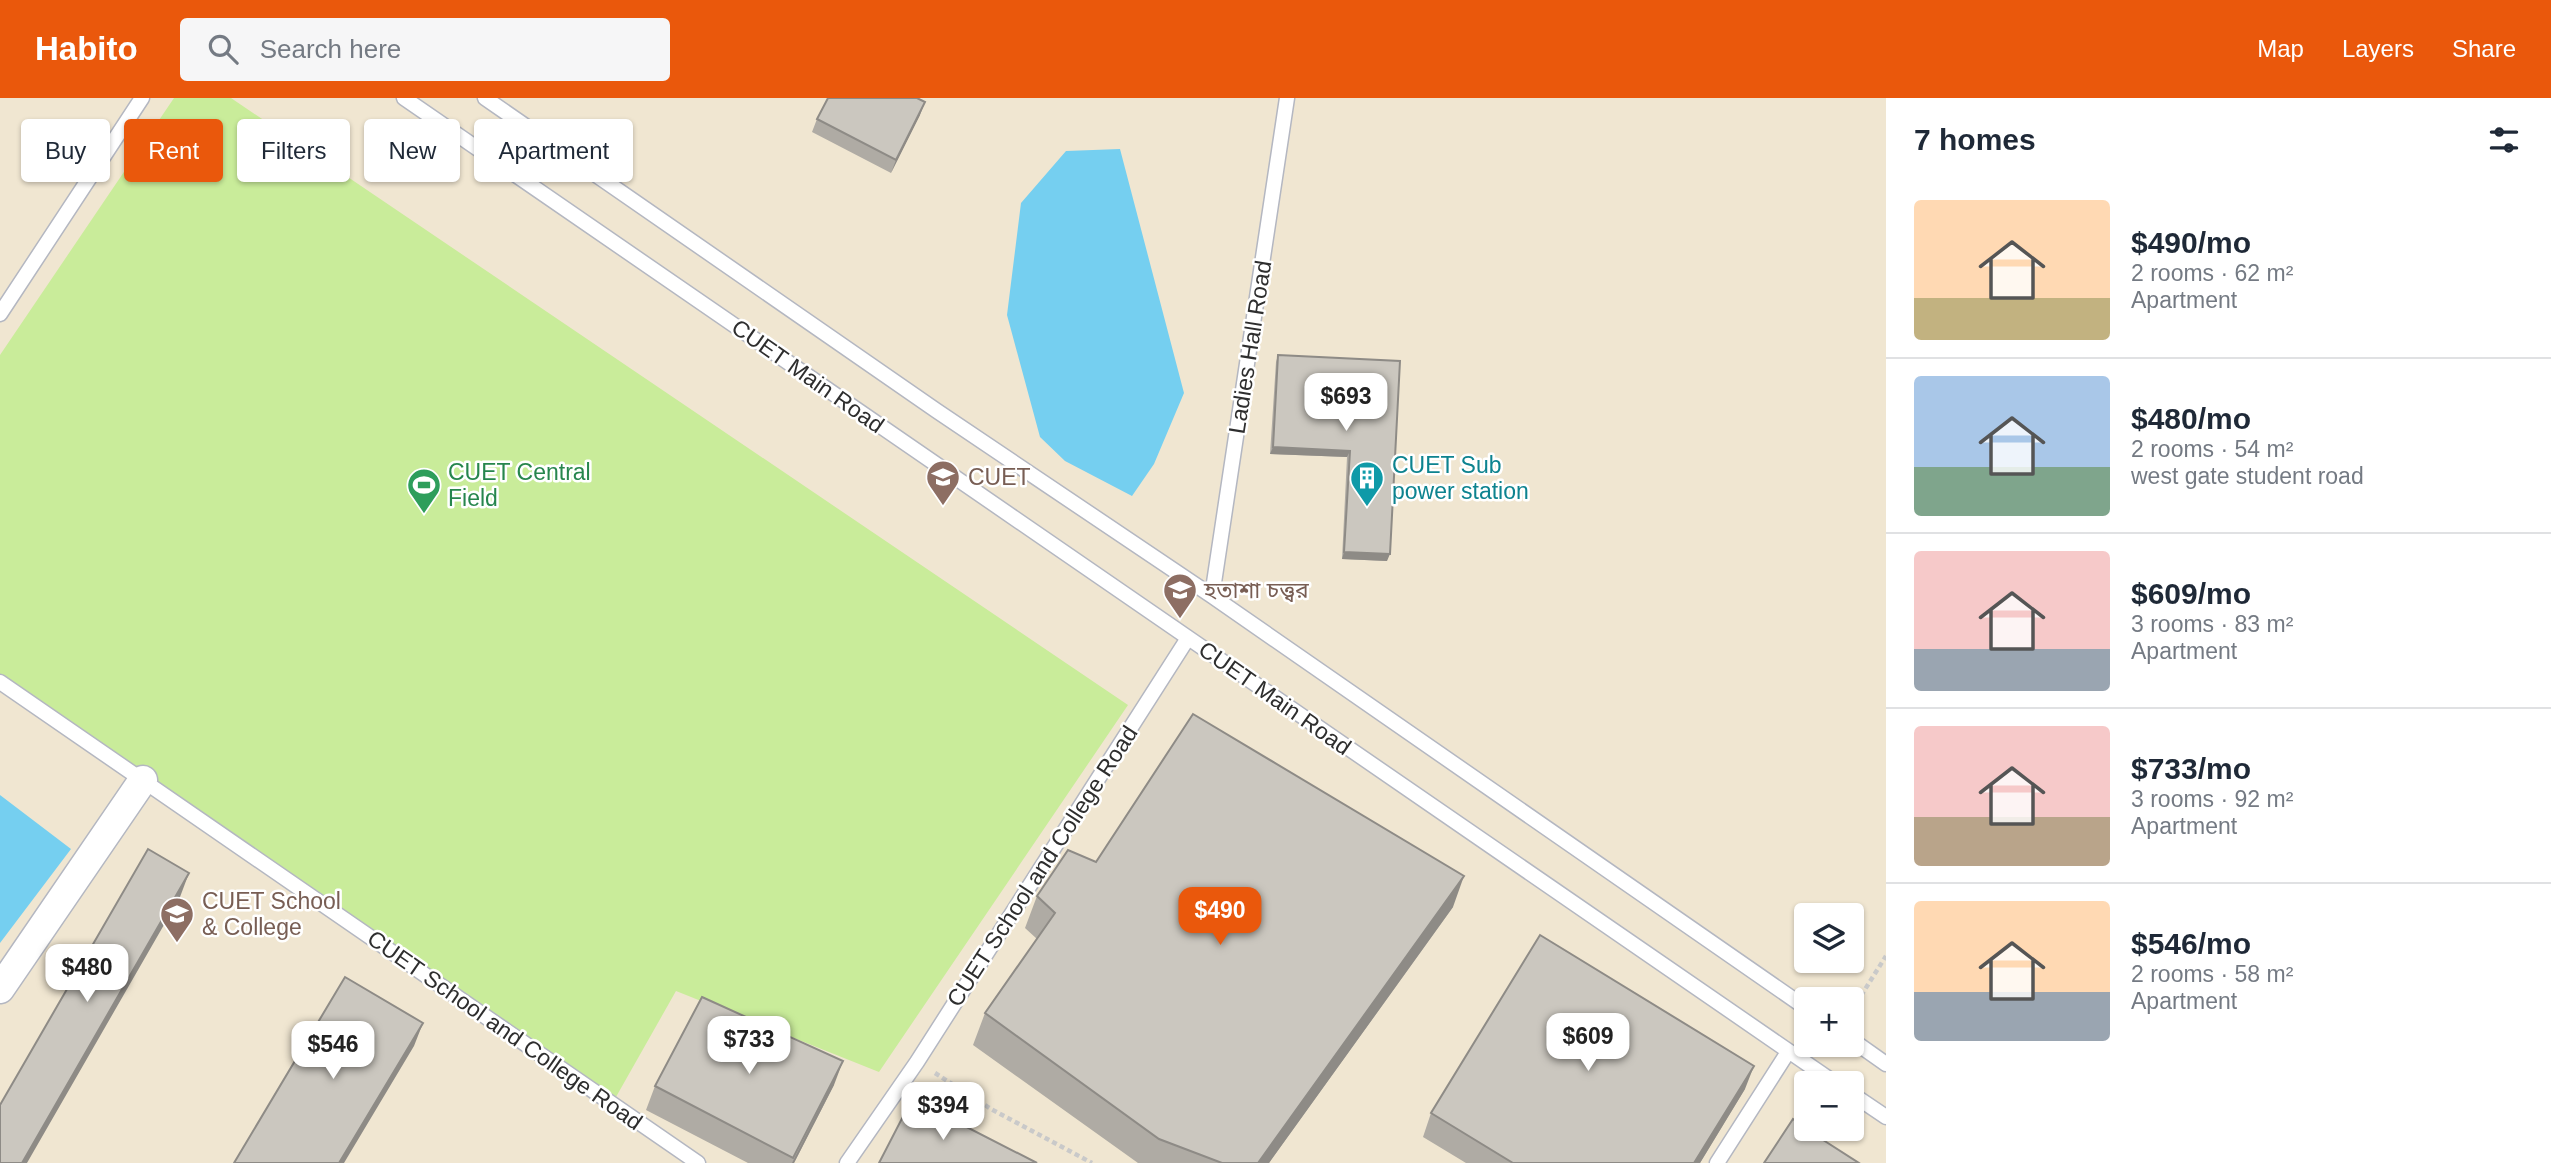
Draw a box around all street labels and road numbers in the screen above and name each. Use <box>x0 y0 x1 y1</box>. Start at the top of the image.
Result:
street label: Ladies Hall Road <box>1223 258 1277 436</box>
street label: CUET Main Road <box>727 314 889 438</box>
street label: CUET Main Road <box>1194 636 1356 760</box>
street label: CUET School and College Road <box>941 721 1143 1011</box>
street label: CUET School and College Road <box>363 925 647 1135</box>

